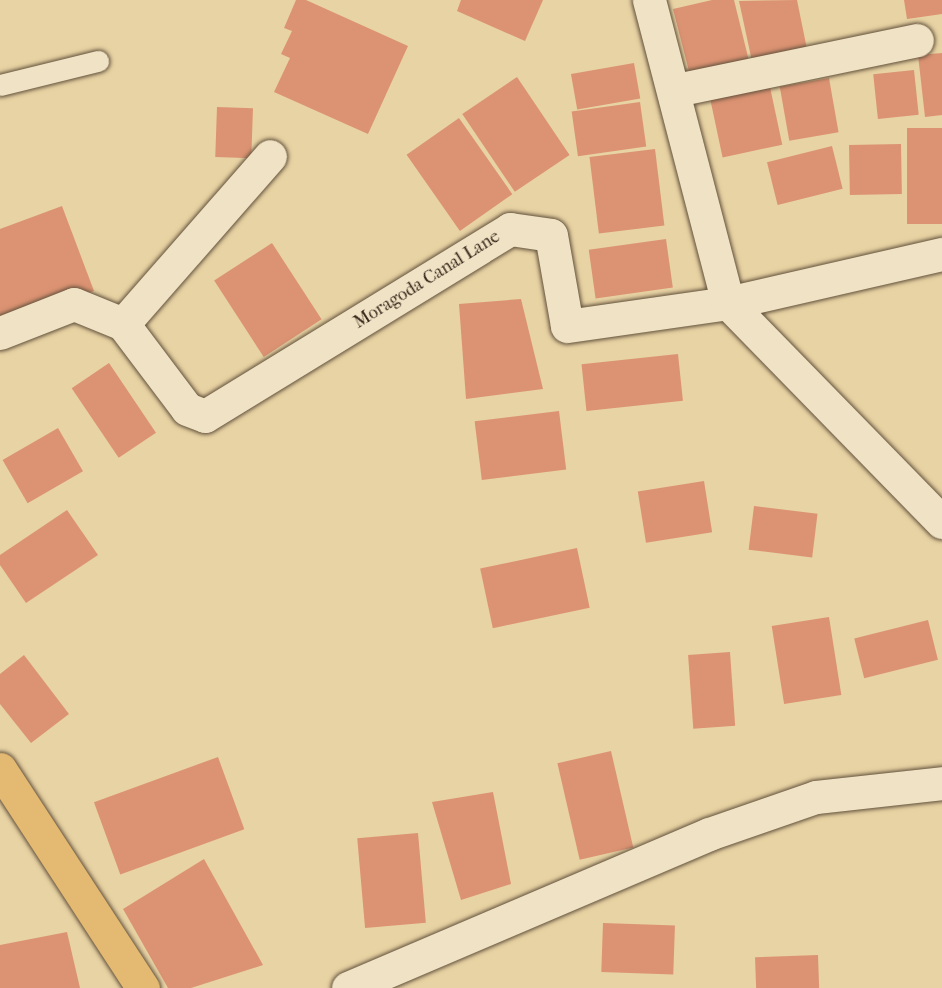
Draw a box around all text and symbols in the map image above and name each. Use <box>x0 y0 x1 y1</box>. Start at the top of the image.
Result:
street label: Moragoda Canal Lane <box>350 226 504 334</box>

